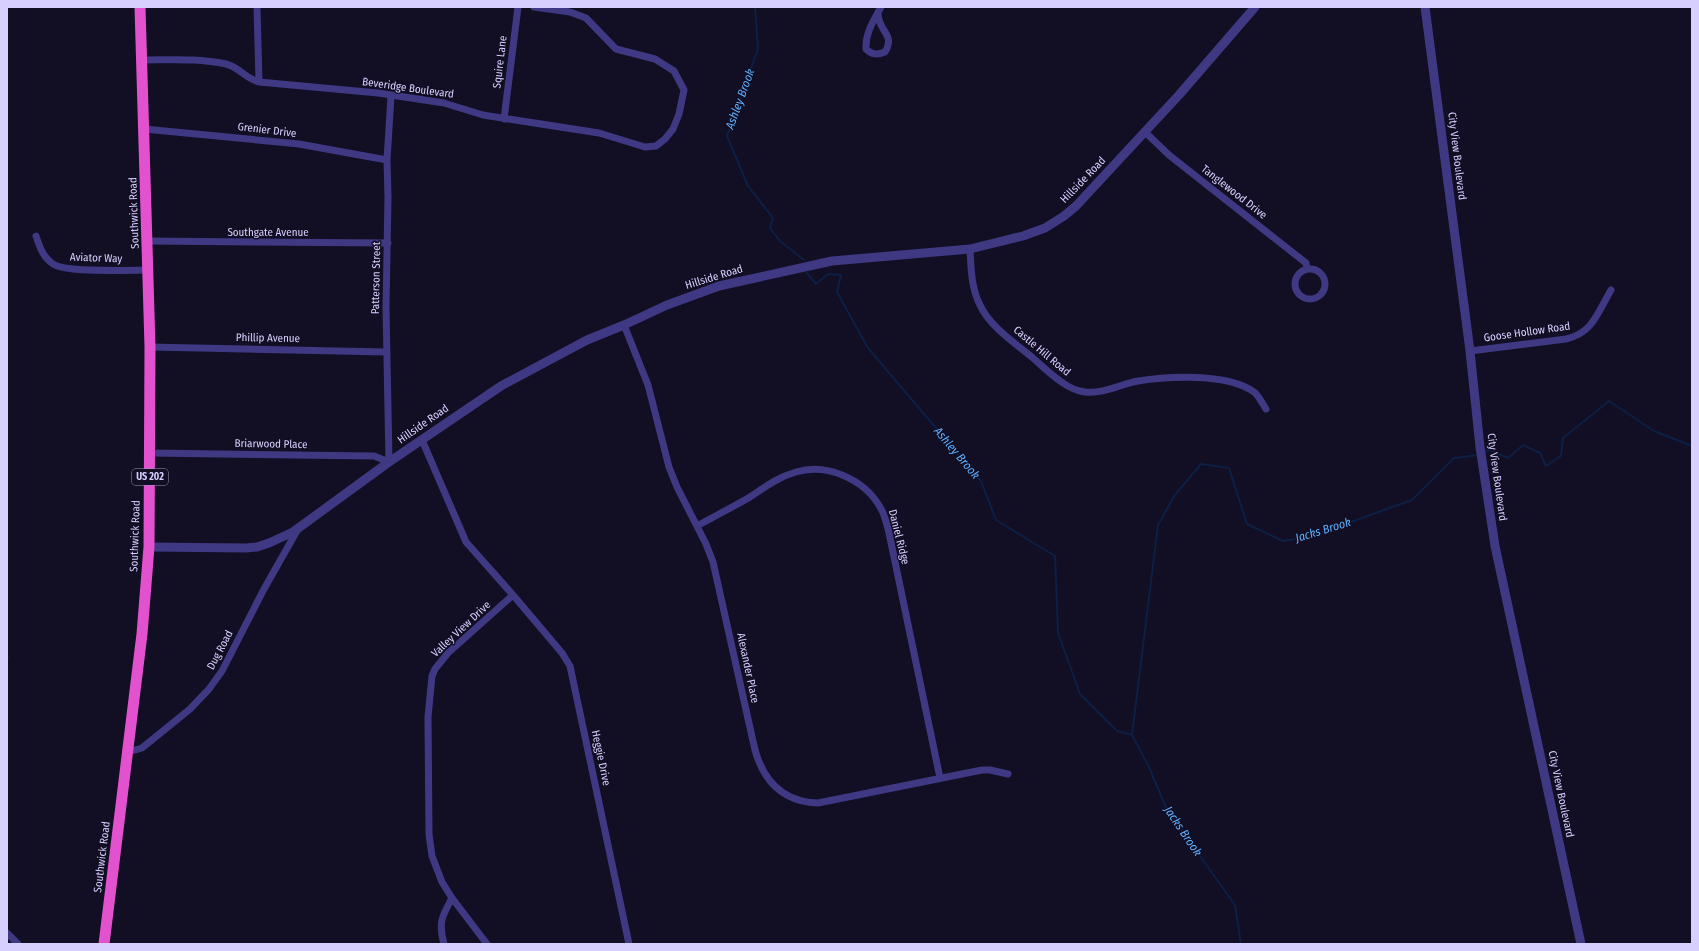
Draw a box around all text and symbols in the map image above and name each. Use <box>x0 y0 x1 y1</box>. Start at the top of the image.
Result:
street label: Squire Lane <box>490 35 510 89</box>
water label: Ashley Brook <box>722 67 757 132</box>
street label: Beveridge Boulevard <box>361 75 455 101</box>
street label: City View Boulevard <box>1445 111 1469 201</box>
street label: Grenier Drive <box>237 120 297 140</box>
street label: Hillside Road <box>1058 154 1108 206</box>
street label: Tanglewood Drive <box>1199 162 1269 222</box>
street label: Southwick Road <box>126 177 142 249</box>
street label: Southgate Avenue <box>227 226 309 239</box>
street label: Patterson Street <box>369 241 383 314</box>
street label: Aviator Way <box>70 251 123 265</box>
street label: Hillside Road <box>684 262 744 292</box>
street label: Goose Hollow Road <box>1483 319 1571 345</box>
street label: Castle Hill Road <box>1011 323 1073 379</box>
street label: Phillip Avenue <box>236 331 300 345</box>
street label: Hillside Road <box>395 402 451 446</box>
water label: Ashley Brook <box>931 423 983 482</box>
street label: City View Boulevard <box>1484 432 1510 522</box>
street label: Briarwood Place <box>234 437 308 451</box>
road number: US 202 <box>132 469 168 485</box>
street label: Southwick Road <box>127 500 143 572</box>
street label: Daniel Ridge <box>886 508 912 566</box>
water label: Jacks Brook <box>1293 515 1353 545</box>
street label: Valley View Drive <box>429 598 493 660</box>
street label: Dug Road <box>204 628 236 672</box>
street label: Alexander Place <box>734 632 762 704</box>
street label: Heggie Drive <box>589 729 613 787</box>
street label: City View Boulevard <box>1545 749 1577 839</box>
water label: Jacks Brook <box>1161 802 1205 859</box>
street label: Southwick Road <box>91 821 113 893</box>

